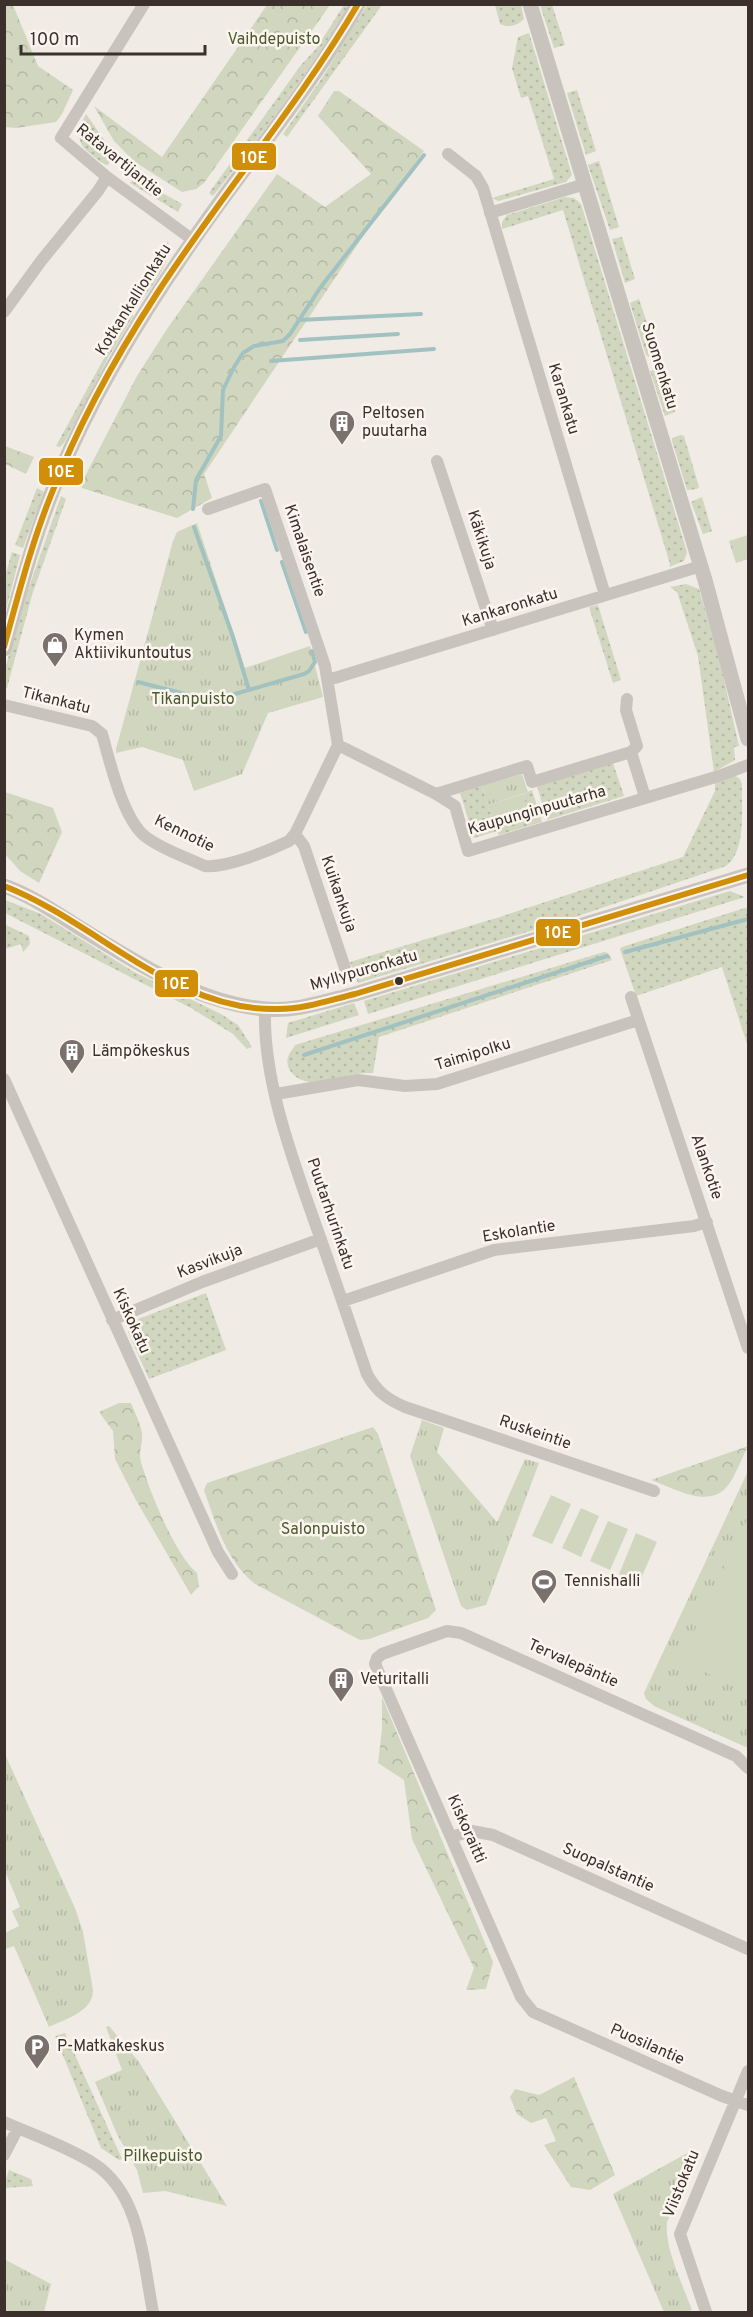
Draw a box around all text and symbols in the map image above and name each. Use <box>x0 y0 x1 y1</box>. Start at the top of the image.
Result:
scale bar <box>21 18 206 56</box>
text: 100 m <box>30 29 79 52</box>
park label: Vaihdepuisto <box>227 30 321 50</box>
street label: Ratavartijantie <box>72 120 166 202</box>
line badge: 10E <box>231 142 277 171</box>
text: 10E <box>241 149 267 169</box>
street label: Kotkankallionkatu <box>92 240 176 360</box>
street label: Suomenkatu <box>636 320 682 412</box>
street label: Karankatu <box>543 361 583 437</box>
place label: Peltosen puutarha <box>362 404 427 442</box>
building icon: Peltosen puutarha <box>327 408 357 446</box>
line badge: 10E <box>38 457 84 486</box>
text: 10E <box>48 463 74 483</box>
street label: Kimalaisentie <box>279 502 329 600</box>
street label: Käkikuja <box>462 508 500 572</box>
street label: Kankaronkatu <box>460 584 560 632</box>
place label: Kymen Aktiivikuntoutus <box>74 626 191 664</box>
shop icon: Kymen Aktiivikuntoutus <box>40 630 70 668</box>
street label: Tikankatu <box>20 683 92 719</box>
park label: Tikanpuisto <box>151 690 235 710</box>
street label: Kaupunginpuutarha <box>466 782 608 840</box>
street label: Kennotie <box>151 811 217 857</box>
street label: Kuikankuja <box>316 853 360 935</box>
line badge: 10E <box>535 918 581 947</box>
text: 10E <box>545 924 571 944</box>
street label: Myllypuronkatu <box>308 946 420 996</box>
line badge: 10E <box>154 969 199 998</box>
text: 10E <box>163 975 189 995</box>
unlabelled marker <box>393 975 405 987</box>
street label: Taimipolku <box>433 1034 513 1076</box>
building icon: Lämpökeskus <box>57 1037 87 1075</box>
place label: Lämpökeskus <box>92 1042 190 1062</box>
street label: Alankotie <box>685 1132 727 1202</box>
street label: Puutarhurinkatu <box>302 1156 358 1272</box>
street label: Eskolantie <box>481 1216 557 1248</box>
street label: Kasvikuja <box>174 1240 246 1284</box>
street label: Kiskokatu <box>108 1285 154 1357</box>
street label: Ruskeintie <box>496 1411 574 1455</box>
park label: Salonpuisto <box>281 1520 365 1540</box>
sports icon: Tennishalli <box>529 1567 559 1605</box>
place label: Tennishalli <box>564 1572 640 1592</box>
street label: Tervalepäntie <box>525 1635 621 1693</box>
building icon: Veturitalli <box>326 1665 356 1703</box>
place label: Veturitalli <box>360 1670 429 1690</box>
street label: Kiskoraitti <box>442 1792 490 1866</box>
street label: Suopalstantie <box>559 1839 657 1897</box>
street label: Puosilantie <box>607 2020 687 2070</box>
parking icon: P-Matkakeskus <box>22 2032 52 2070</box>
place label: P-Matkakeskus <box>57 2037 165 2057</box>
park label: Pilkepuisto <box>123 2147 203 2167</box>
street label: Viistokatu <box>659 2147 705 2221</box>

